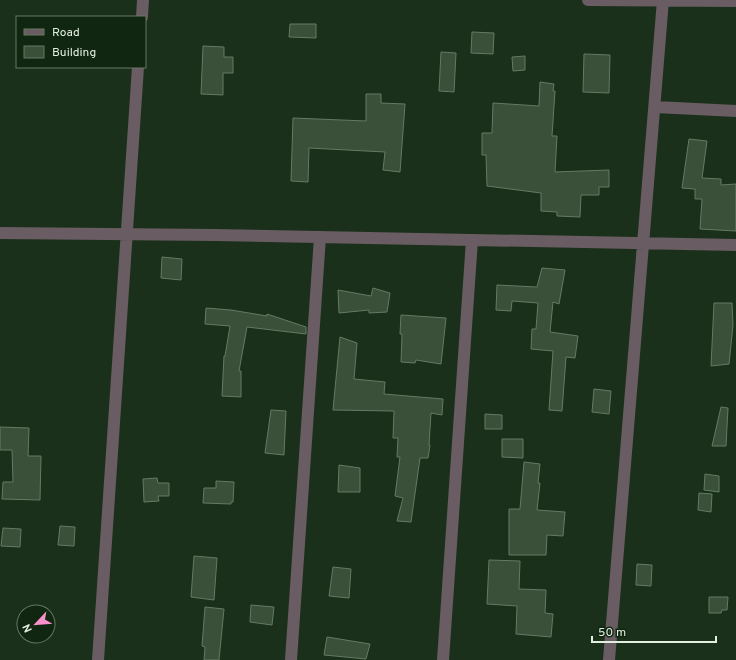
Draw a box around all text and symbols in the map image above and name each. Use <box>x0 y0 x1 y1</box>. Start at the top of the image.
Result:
legend <box>16 16 146 68</box>
text: Road <box>52 25 80 41</box>
text: Building <box>52 45 96 61</box>
north arrow <box>16 604 56 644</box>
scale bar <box>592 618 716 644</box>
text: N <box>20 621 36 635</box>
text: 50 m <box>598 625 626 641</box>

